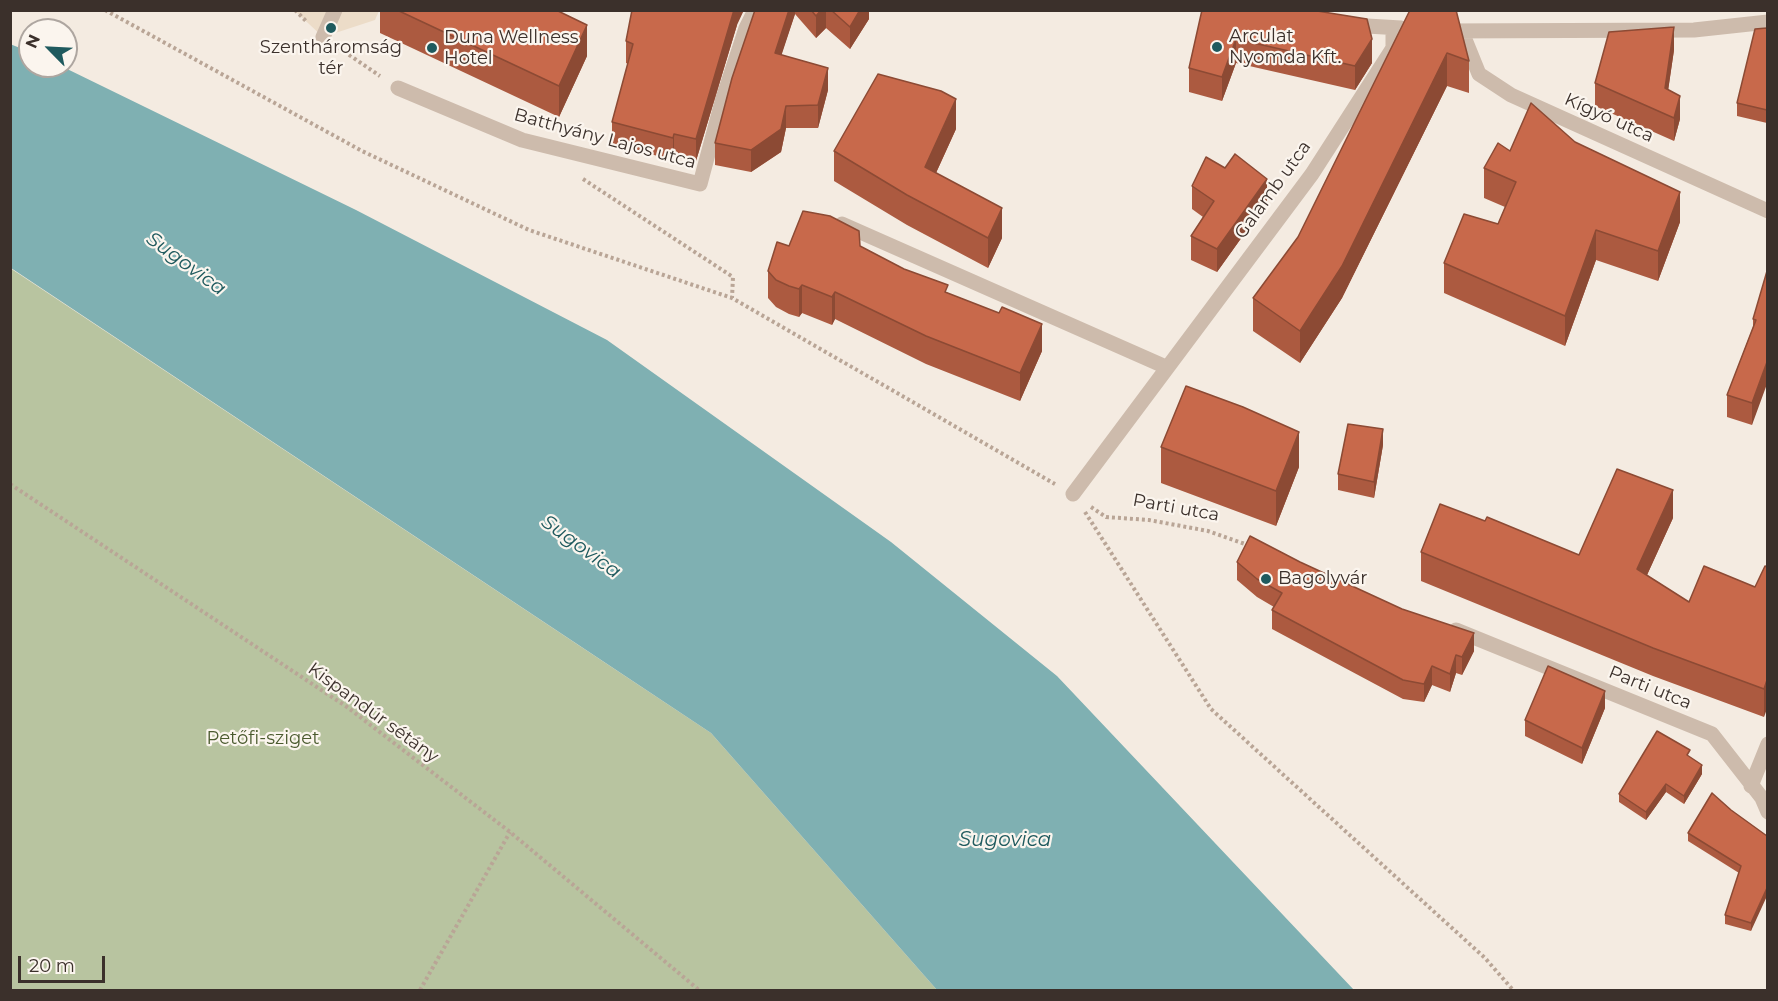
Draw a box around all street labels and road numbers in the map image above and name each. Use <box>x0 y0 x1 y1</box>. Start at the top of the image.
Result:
street label: Kígyó utca <box>1561 89 1657 147</box>
street label: Batthyány Lajos utca <box>512 104 698 174</box>
street label: Galamb utca <box>1230 137 1316 243</box>
street label: Parti utca <box>1131 490 1221 526</box>
street label: Kispandúr sétány <box>303 658 443 768</box>
street label: Parti utca <box>1605 662 1695 714</box>

